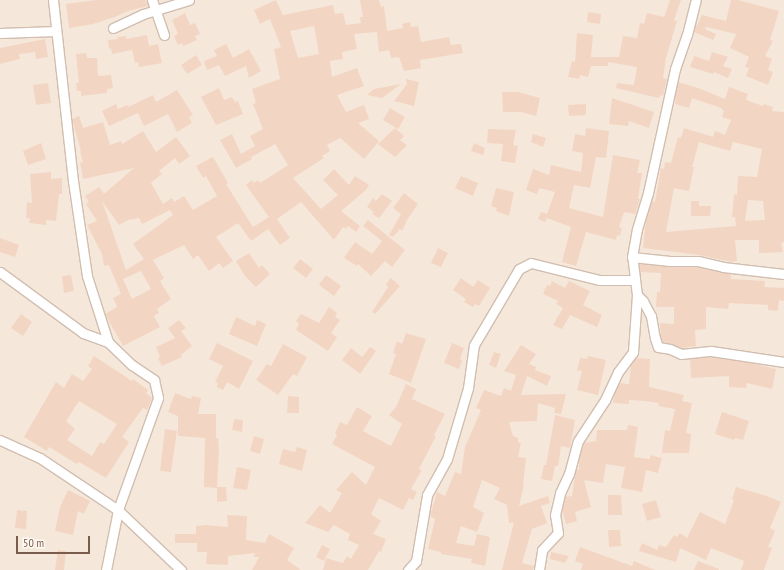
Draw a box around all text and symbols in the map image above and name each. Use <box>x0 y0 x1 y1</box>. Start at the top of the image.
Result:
scale bar <box>18 528 92 554</box>
text: 50 m <box>23 535 44 550</box>

